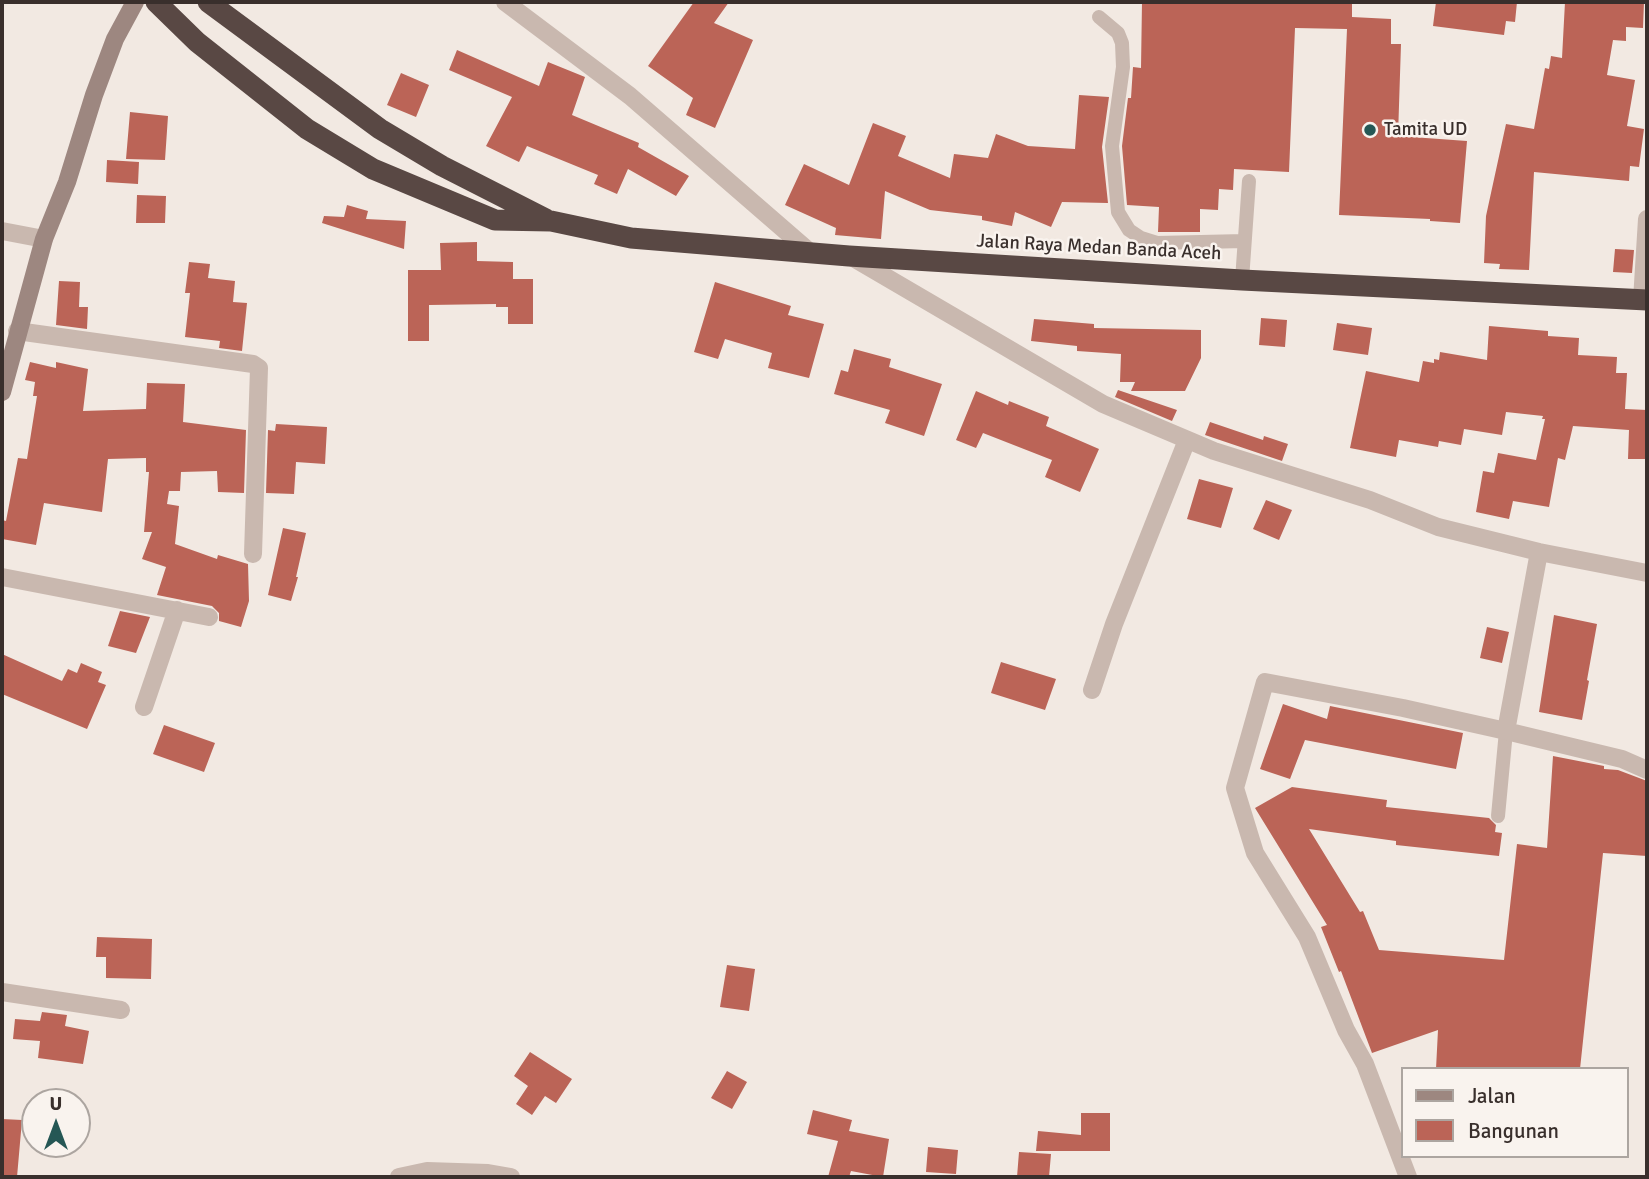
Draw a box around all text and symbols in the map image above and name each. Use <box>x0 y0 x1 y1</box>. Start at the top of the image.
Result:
place label: Tamita UD <box>1384 119 1467 141</box>
marker: Tamita UD <box>1362 122 1378 138</box>
street label: Jalan Raya Medan Banda Aceh <box>976 230 1222 266</box>
legend <box>1400 1067 1628 1158</box>
text: Jalan <box>1468 1083 1516 1109</box>
north arrow <box>21 1088 91 1158</box>
text: U <box>50 1092 62 1116</box>
text: Bangunan <box>1468 1118 1559 1144</box>

